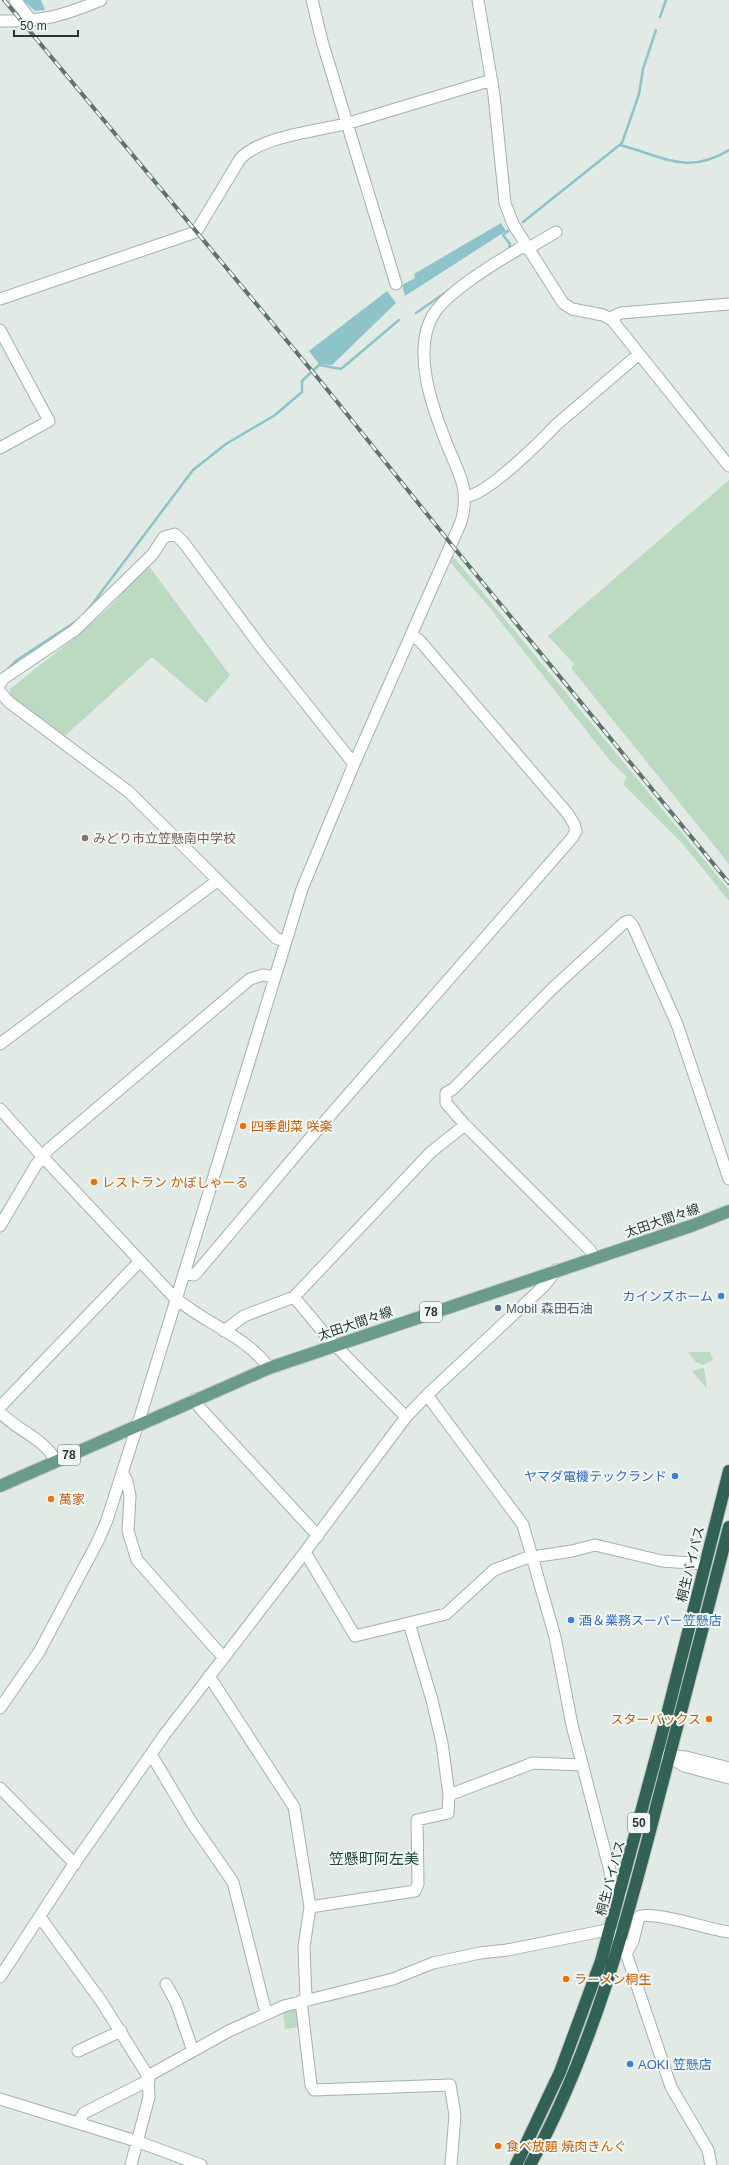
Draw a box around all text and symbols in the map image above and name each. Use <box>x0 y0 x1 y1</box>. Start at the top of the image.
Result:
scale bar <box>14 12 78 38</box>
text: 50 m <box>20 19 47 33</box>
place label: みどり市立笠懸南中学校 <box>93 831 236 846</box>
marker: みどり市立笠懸南中学校 <box>80 833 90 843</box>
place label: 四季創菜 咲楽 <box>251 1119 333 1134</box>
marker: 四季創菜 咲楽 <box>238 1121 248 1131</box>
place label: レストラン かぼしゃーる <box>102 1175 249 1190</box>
marker: レストラン かぼしゃーる <box>89 1177 99 1187</box>
street label: 太田大間々線 <box>623 1201 701 1240</box>
place label: カインズホーム <box>623 1289 713 1304</box>
marker: カインズホーム <box>716 1291 726 1301</box>
place label: Mobil 森田石油 <box>506 1301 593 1316</box>
road number: 78 <box>420 1302 442 1322</box>
marker: Mobil 森田石油 <box>493 1303 503 1313</box>
street label: 太田大間々線 <box>316 1304 394 1343</box>
road number: 78 <box>58 1445 80 1465</box>
place label: ヤマダ電機テックランド <box>524 1469 667 1484</box>
marker: ヤマダ電機テックランド <box>670 1471 680 1481</box>
place label: 萬家 <box>59 1492 85 1507</box>
marker: 萬家 <box>46 1494 56 1504</box>
street label: 桐生バイパス <box>674 1525 707 1604</box>
place label: 酒＆業務スーパー笠懸店 <box>579 1613 722 1628</box>
marker: 酒＆業務スーパー笠懸店 <box>566 1615 576 1625</box>
place label: スターバックス <box>611 1712 701 1727</box>
marker: スターバックス <box>704 1714 714 1724</box>
road number: 50 <box>628 1813 650 1833</box>
street label: 桐生バイパス <box>593 1839 628 1918</box>
district label: 笠懸町阿左美 <box>329 1850 419 1867</box>
place label: ラーメン桐生 <box>574 1972 651 1987</box>
marker: ラーメン桐生 <box>561 1974 571 1984</box>
place label: AOKI 笠懸店 <box>638 2057 712 2072</box>
marker: AOKI 笠懸店 <box>625 2059 635 2069</box>
place label: 食べ放題 焼肉きんぐ <box>506 2139 627 2154</box>
marker: 食べ放題 焼肉きんぐ <box>493 2141 503 2151</box>

